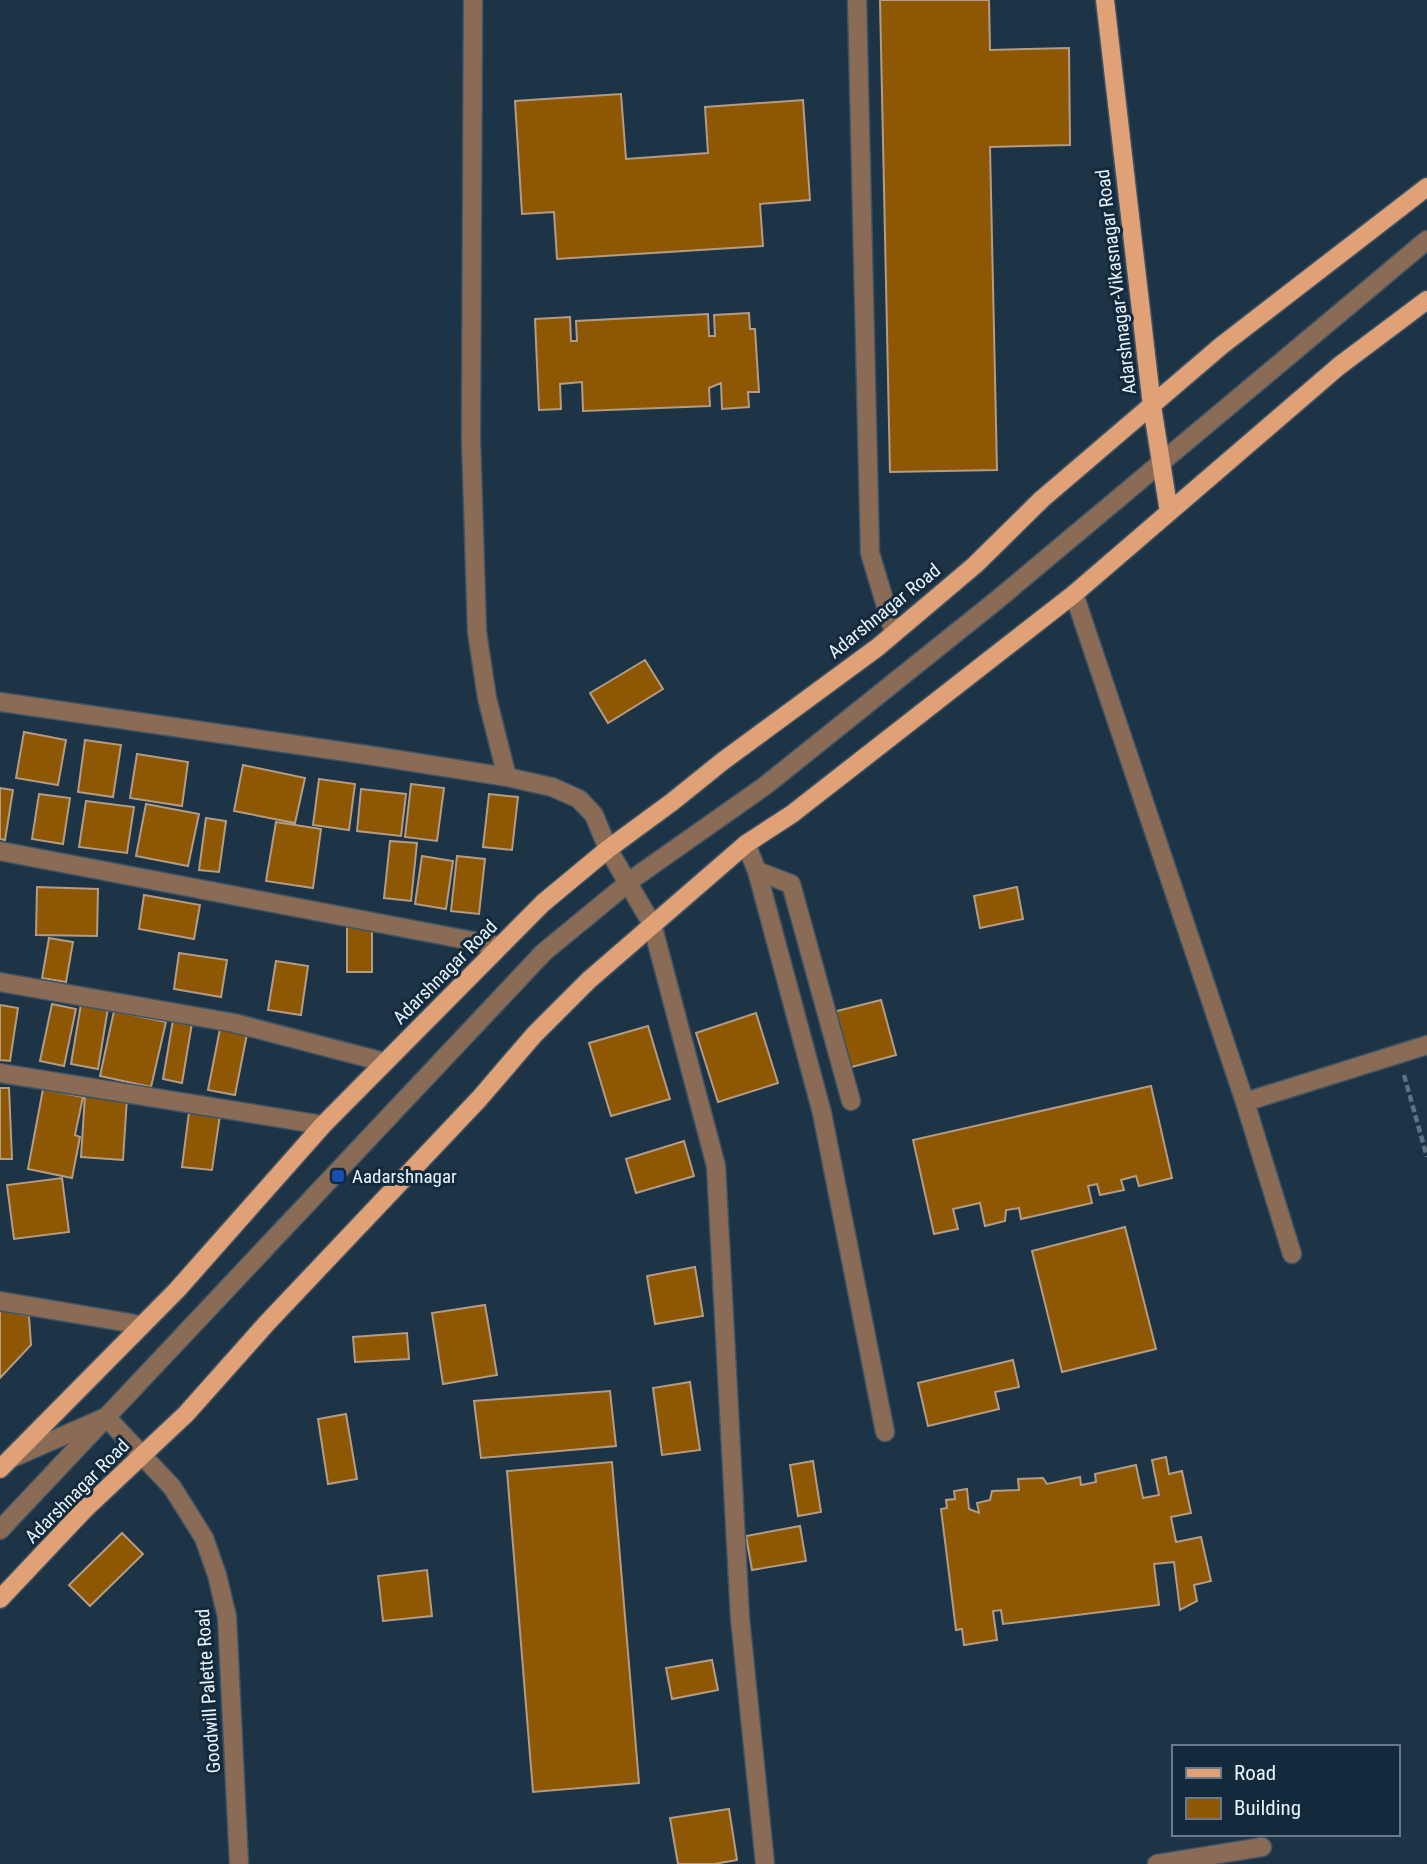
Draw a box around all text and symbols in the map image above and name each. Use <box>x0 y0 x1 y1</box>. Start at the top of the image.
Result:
street label: Adarshnagar-Vikasnagar Road <box>1091 168 1141 396</box>
street label: Adarshnagar Road <box>823 559 945 663</box>
street label: Adarshnagar Road <box>388 915 502 1029</box>
place label: Aadarshnagar <box>352 1165 457 1188</box>
marker: Aadarshnagar <box>330 1168 346 1184</box>
street label: Adarshnagar Road <box>20 1434 134 1548</box>
street label: Goodwill Palette Road <box>191 1608 225 1774</box>
legend <box>1172 1745 1399 1836</box>
text: Road <box>1234 1761 1276 1785</box>
text: Building <box>1234 1796 1301 1820</box>

